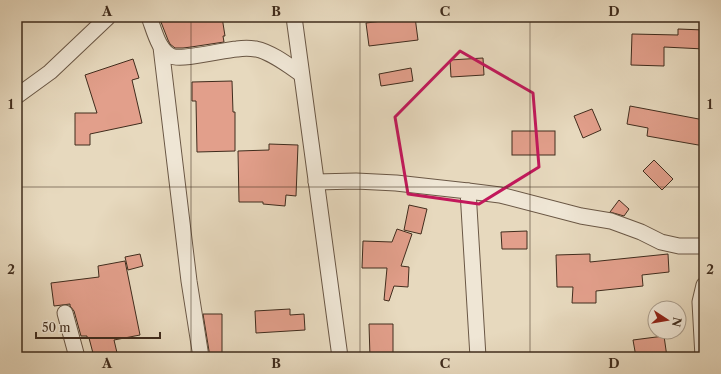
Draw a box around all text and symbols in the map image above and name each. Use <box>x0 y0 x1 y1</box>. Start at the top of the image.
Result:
text: A <box>101 3 113 19</box>
text: B <box>271 3 281 19</box>
text: C <box>440 3 450 19</box>
text: D <box>608 3 620 19</box>
text: 1 <box>8 96 14 112</box>
text: 1 <box>707 96 713 112</box>
text: 2 <box>7 261 15 277</box>
text: 2 <box>706 261 714 277</box>
north arrow <box>647 300 687 340</box>
scale bar <box>36 314 160 340</box>
text: N <box>669 316 685 329</box>
text: 50 m <box>42 320 71 335</box>
text: A <box>101 355 113 371</box>
text: B <box>271 355 281 371</box>
text: C <box>440 355 450 371</box>
text: D <box>608 355 620 371</box>

